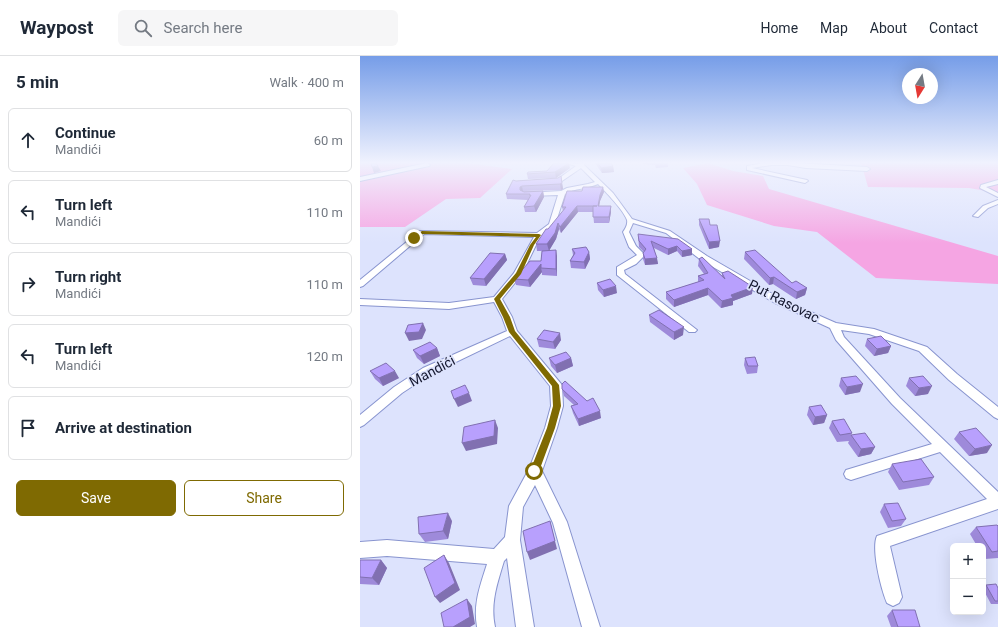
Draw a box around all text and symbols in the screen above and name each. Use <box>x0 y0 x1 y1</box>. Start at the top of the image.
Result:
search box <box>118 10 398 46</box>
text: Waypost <box>20 16 94 39</box>
icon: search <box>132 17 154 39</box>
text: Search here <box>164 19 242 37</box>
text: Home <box>760 20 798 36</box>
text: Map <box>820 20 848 36</box>
text: About <box>870 20 907 36</box>
text: Contact <box>929 20 978 36</box>
north arrow <box>902 68 938 104</box>
text: 5 min <box>16 72 59 92</box>
text: Walk · 400 m <box>269 75 344 90</box>
text: Continue <box>55 124 116 142</box>
icon: ahead <box>17 129 39 151</box>
text: 60 m <box>314 133 343 148</box>
text: Mandići <box>55 142 101 157</box>
text: Turn left <box>55 196 112 214</box>
icon: left <box>17 201 39 223</box>
text: 110 m <box>306 205 343 220</box>
text: Mandići <box>55 214 101 229</box>
route end <box>405 229 423 247</box>
text: Turn right <box>55 268 121 286</box>
icon: right <box>17 273 39 295</box>
street label: Put Rasovac <box>746 276 822 326</box>
text: 110 m <box>306 277 343 292</box>
text: Mandići <box>55 286 101 301</box>
text: Turn left <box>55 340 112 358</box>
icon: left <box>17 345 39 367</box>
text: 120 m <box>306 349 343 364</box>
street label: Mandići <box>406 352 458 390</box>
text: Mandići <box>55 358 101 373</box>
icon: arrive <box>17 417 39 439</box>
text: Arrive at destination <box>55 419 192 437</box>
route start <box>525 462 543 480</box>
button: Save <box>16 480 176 516</box>
button: Share <box>184 480 344 516</box>
map controls <box>950 543 986 615</box>
button: + <box>950 543 986 579</box>
button: − <box>950 579 986 615</box>

